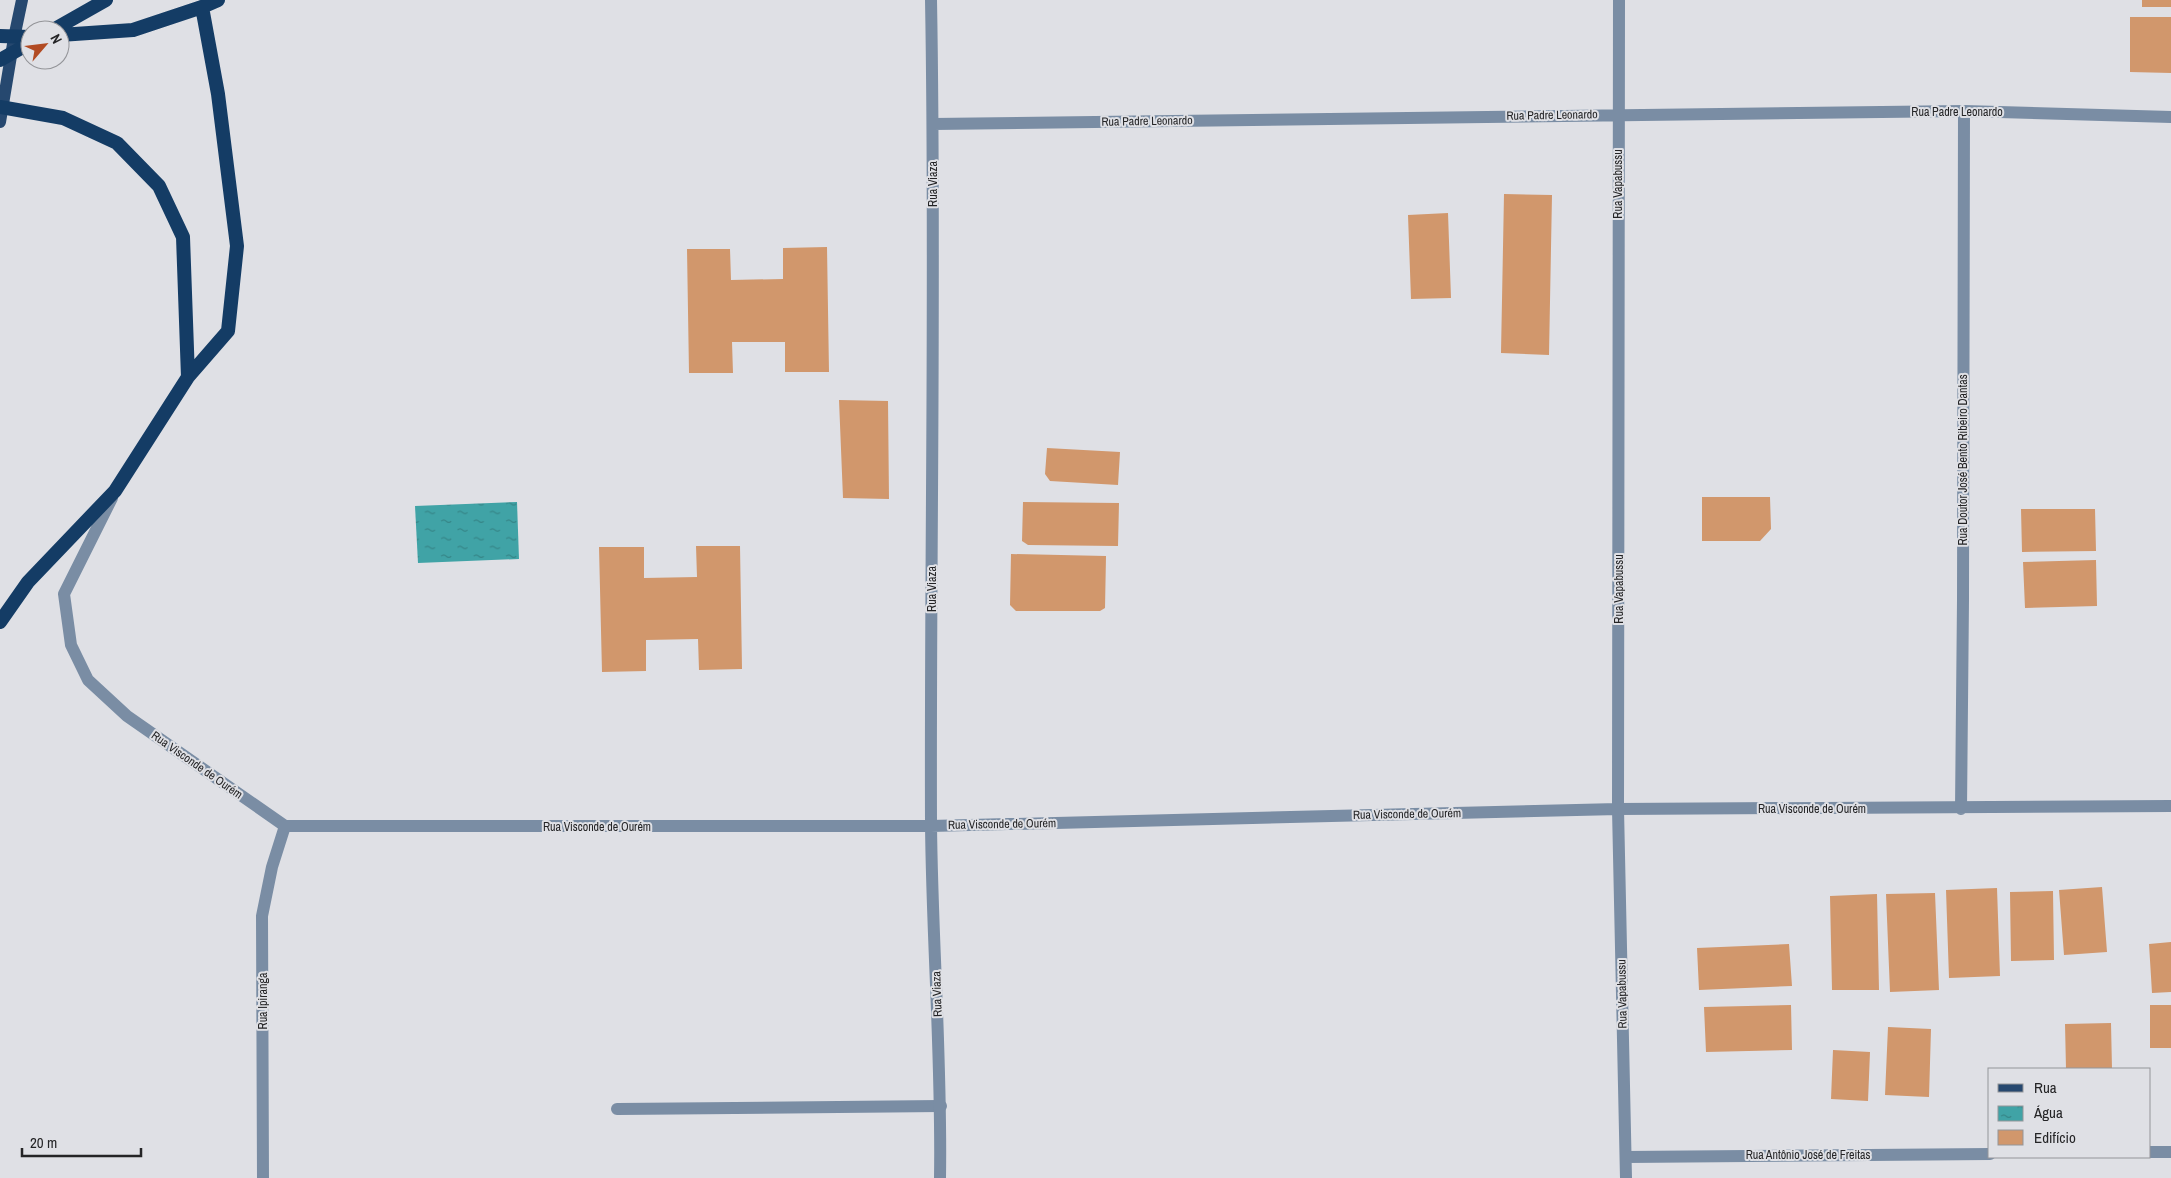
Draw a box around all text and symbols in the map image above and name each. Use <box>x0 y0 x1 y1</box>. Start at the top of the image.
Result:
north arrow <box>20 20 70 70</box>
text: N <box>47 31 66 47</box>
street label: Rua Padre Leonardo <box>1911 104 2003 120</box>
street label: Rua Padre Leonardo <box>1506 106 1598 124</box>
street label: Rua Padre Leonardo <box>1101 112 1193 130</box>
street label: Rua Vapabussu <box>1610 149 1626 219</box>
street label: Rua Viaza <box>925 161 941 207</box>
street label: Rua Doutor José Bento Ribeiro Dantas <box>1955 374 1971 546</box>
street label: Rua Vapabussu <box>1611 554 1627 624</box>
street label: Rua Viaza <box>924 566 940 612</box>
street label: Rua Visconde de Ourém <box>148 727 246 803</box>
street label: Rua Visconde de Ourém <box>1758 801 1866 817</box>
street label: Rua Visconde de Ourém <box>1353 805 1461 823</box>
street label: Rua Visconde de Ourém <box>948 815 1056 833</box>
street label: Rua Visconde de Ourém <box>543 819 651 835</box>
street label: Rua Vapabussu <box>1613 959 1631 1029</box>
street label: Rua Viaza <box>928 970 946 1017</box>
street label: Rua Ipiranga <box>255 972 271 1029</box>
legend <box>1988 1068 2151 1158</box>
text: Rua <box>2034 1077 2057 1098</box>
text: Água <box>2033 1102 2063 1123</box>
scale bar <box>22 1126 141 1158</box>
text: Edifício <box>2034 1127 2076 1148</box>
text: 20 m <box>30 1132 57 1153</box>
street label: Rua Antônio José de Freitas <box>1746 1147 1870 1163</box>

